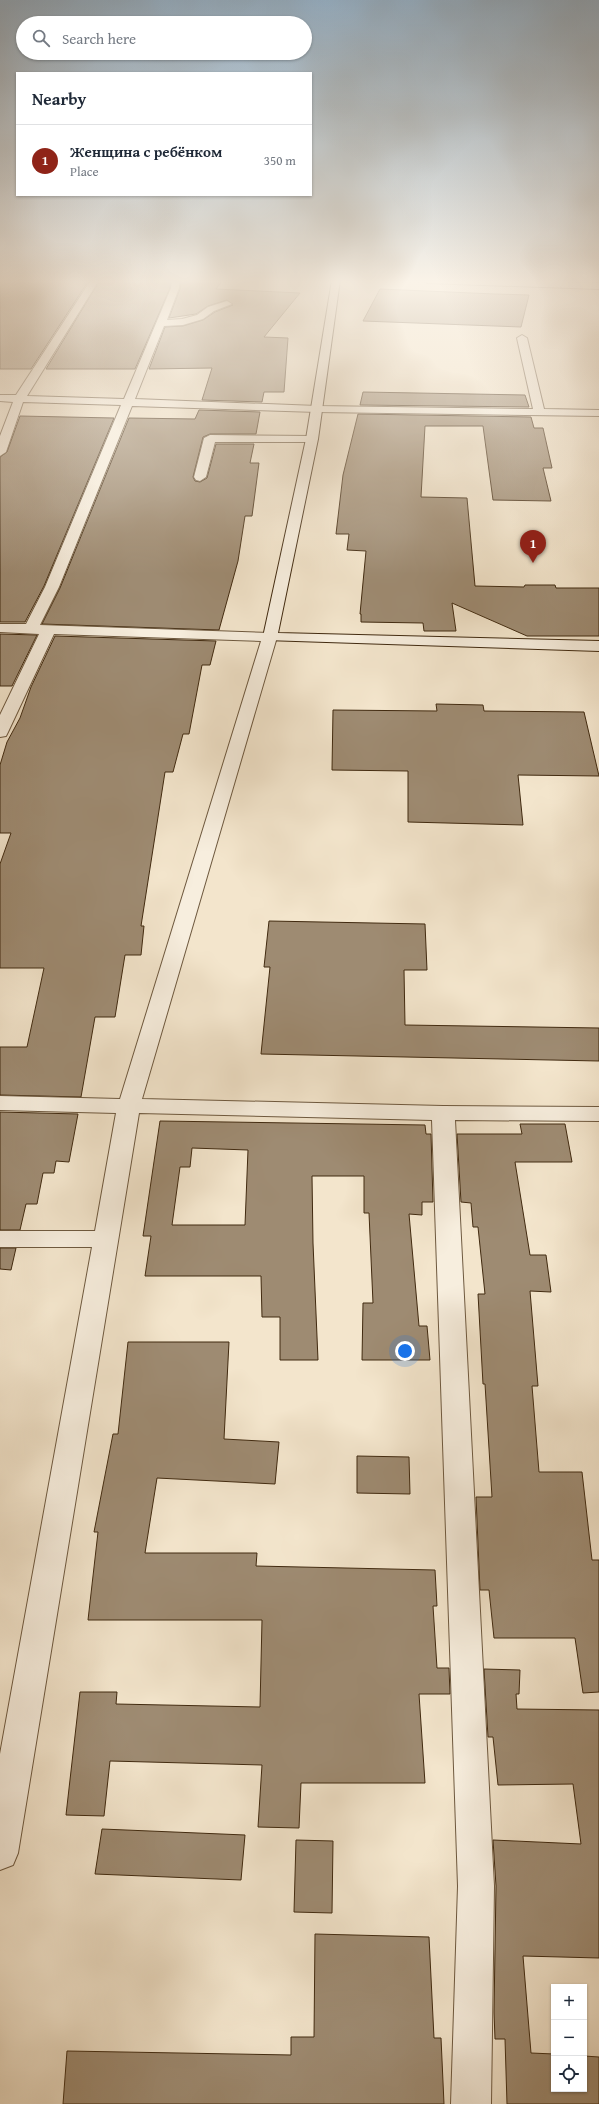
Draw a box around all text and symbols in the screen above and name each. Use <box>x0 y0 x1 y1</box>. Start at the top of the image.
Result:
search box <box>16 16 312 60</box>
icon: search <box>30 27 52 49</box>
text: Search here <box>62 28 136 49</box>
text: Nearby <box>32 86 86 111</box>
text: Женщина с ребёнком <box>70 141 222 162</box>
text: 1 <box>42 151 48 170</box>
text: 350 m <box>264 151 296 170</box>
text: Place <box>70 162 99 181</box>
pin: 1 <box>520 530 546 563</box>
your location <box>395 1341 415 1361</box>
map controls <box>551 1984 587 2092</box>
button: + <box>551 1984 587 2020</box>
button: − <box>551 2020 587 2056</box>
button: locate <box>551 2056 587 2092</box>

